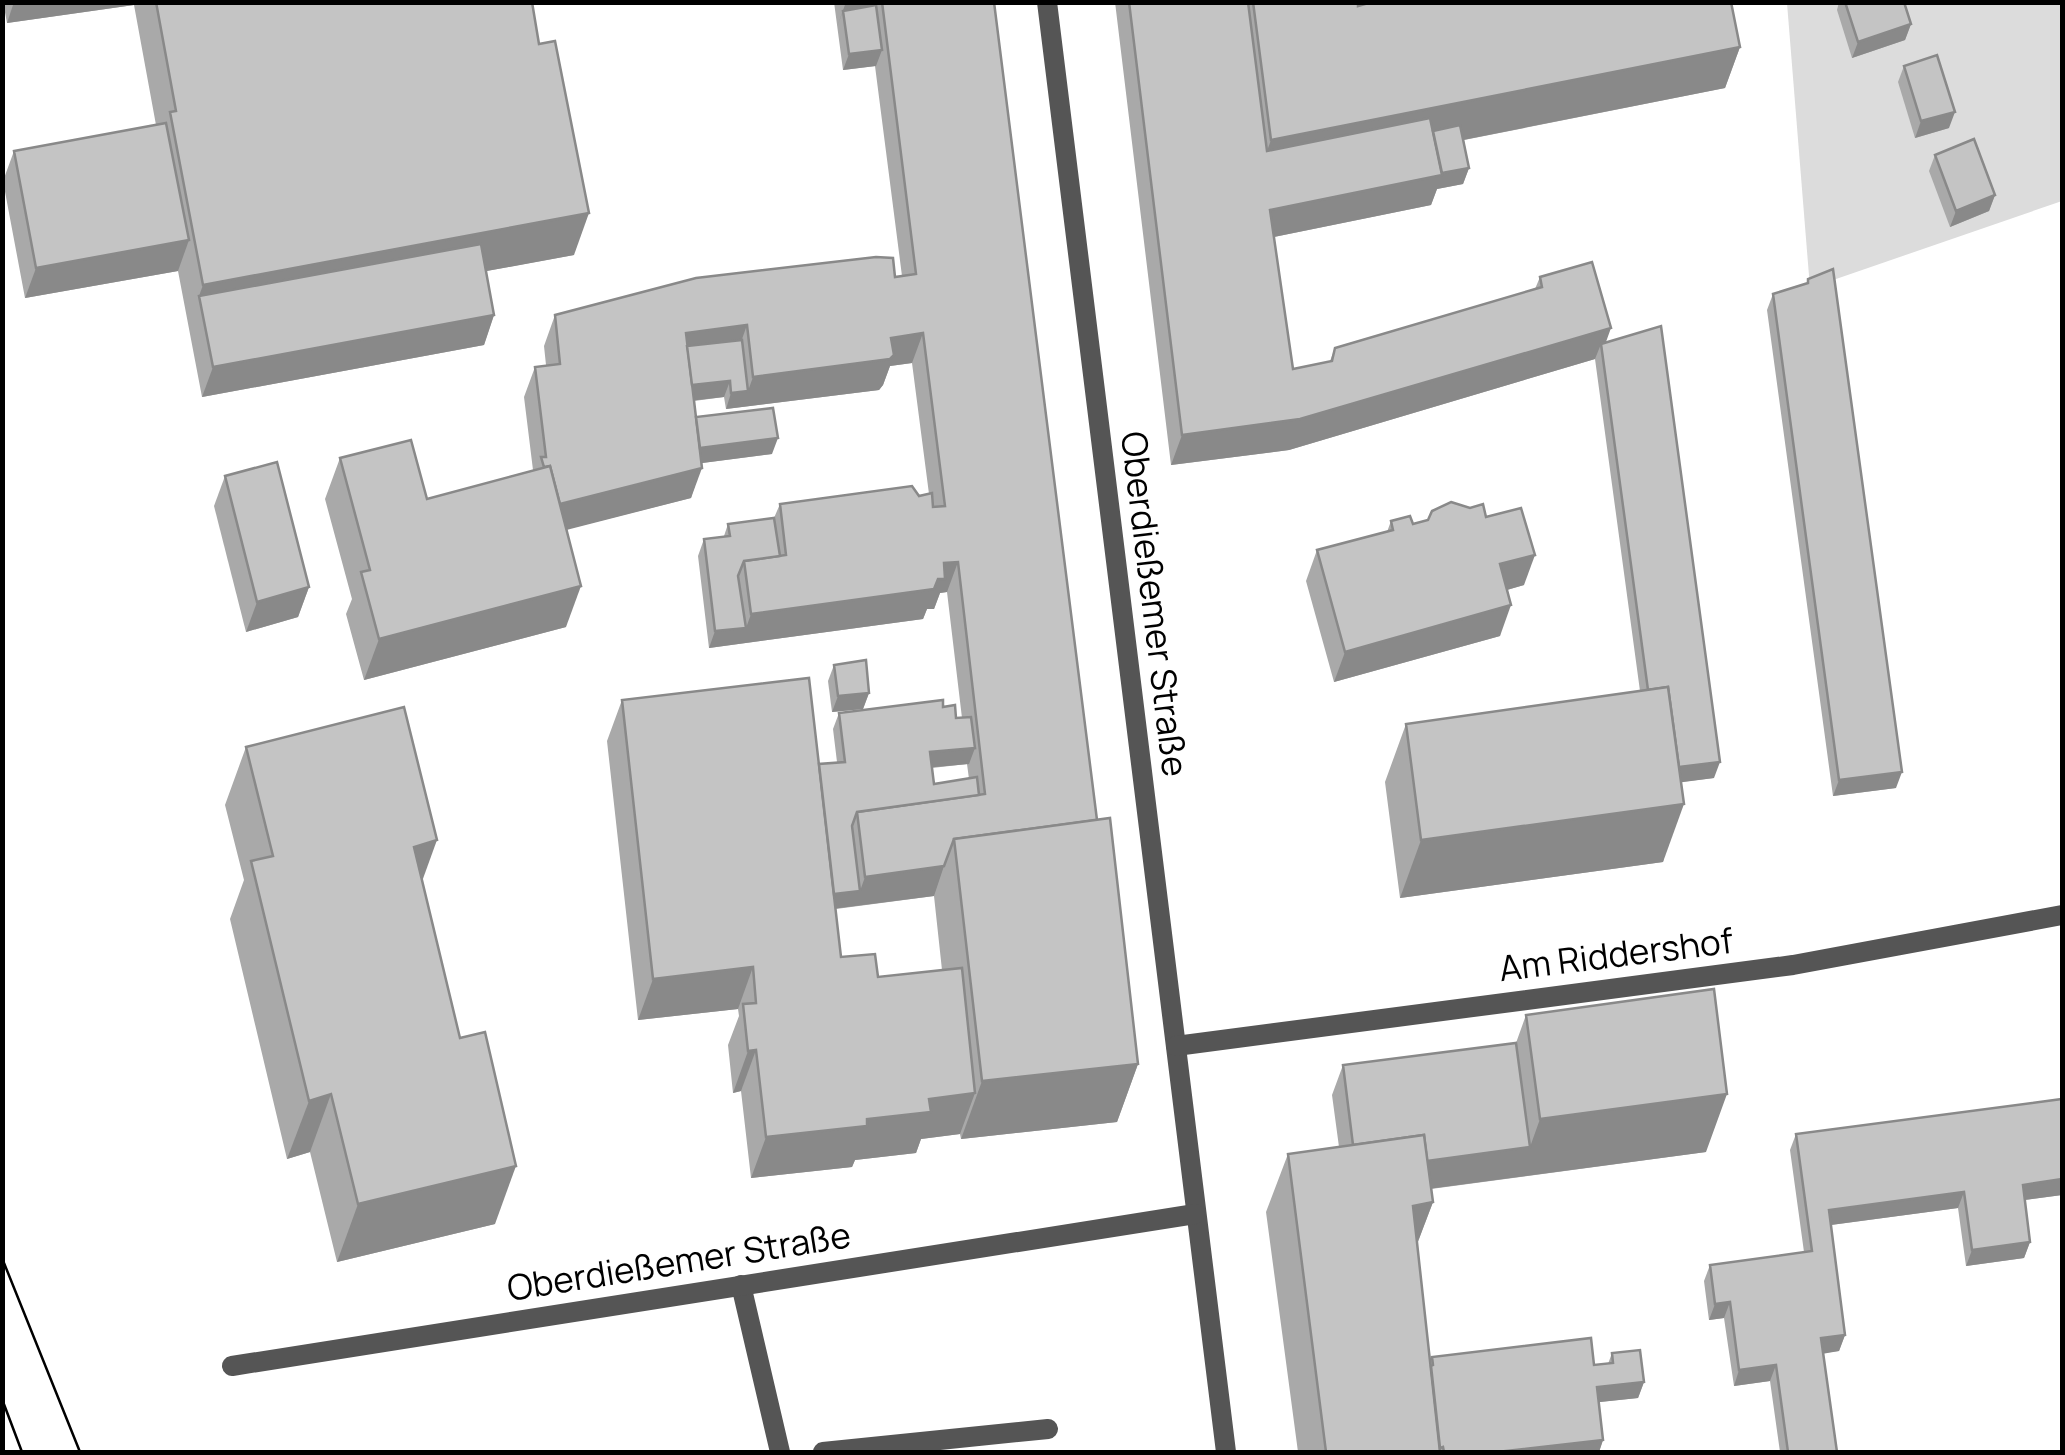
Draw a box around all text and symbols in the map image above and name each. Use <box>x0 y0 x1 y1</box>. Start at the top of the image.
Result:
street label: Oberdießemer Straße <box>1110 429 1200 779</box>
street label: Am Riddershof <box>1496 916 1736 992</box>
street label: Oberdießemer Straße <box>504 1210 854 1312</box>

